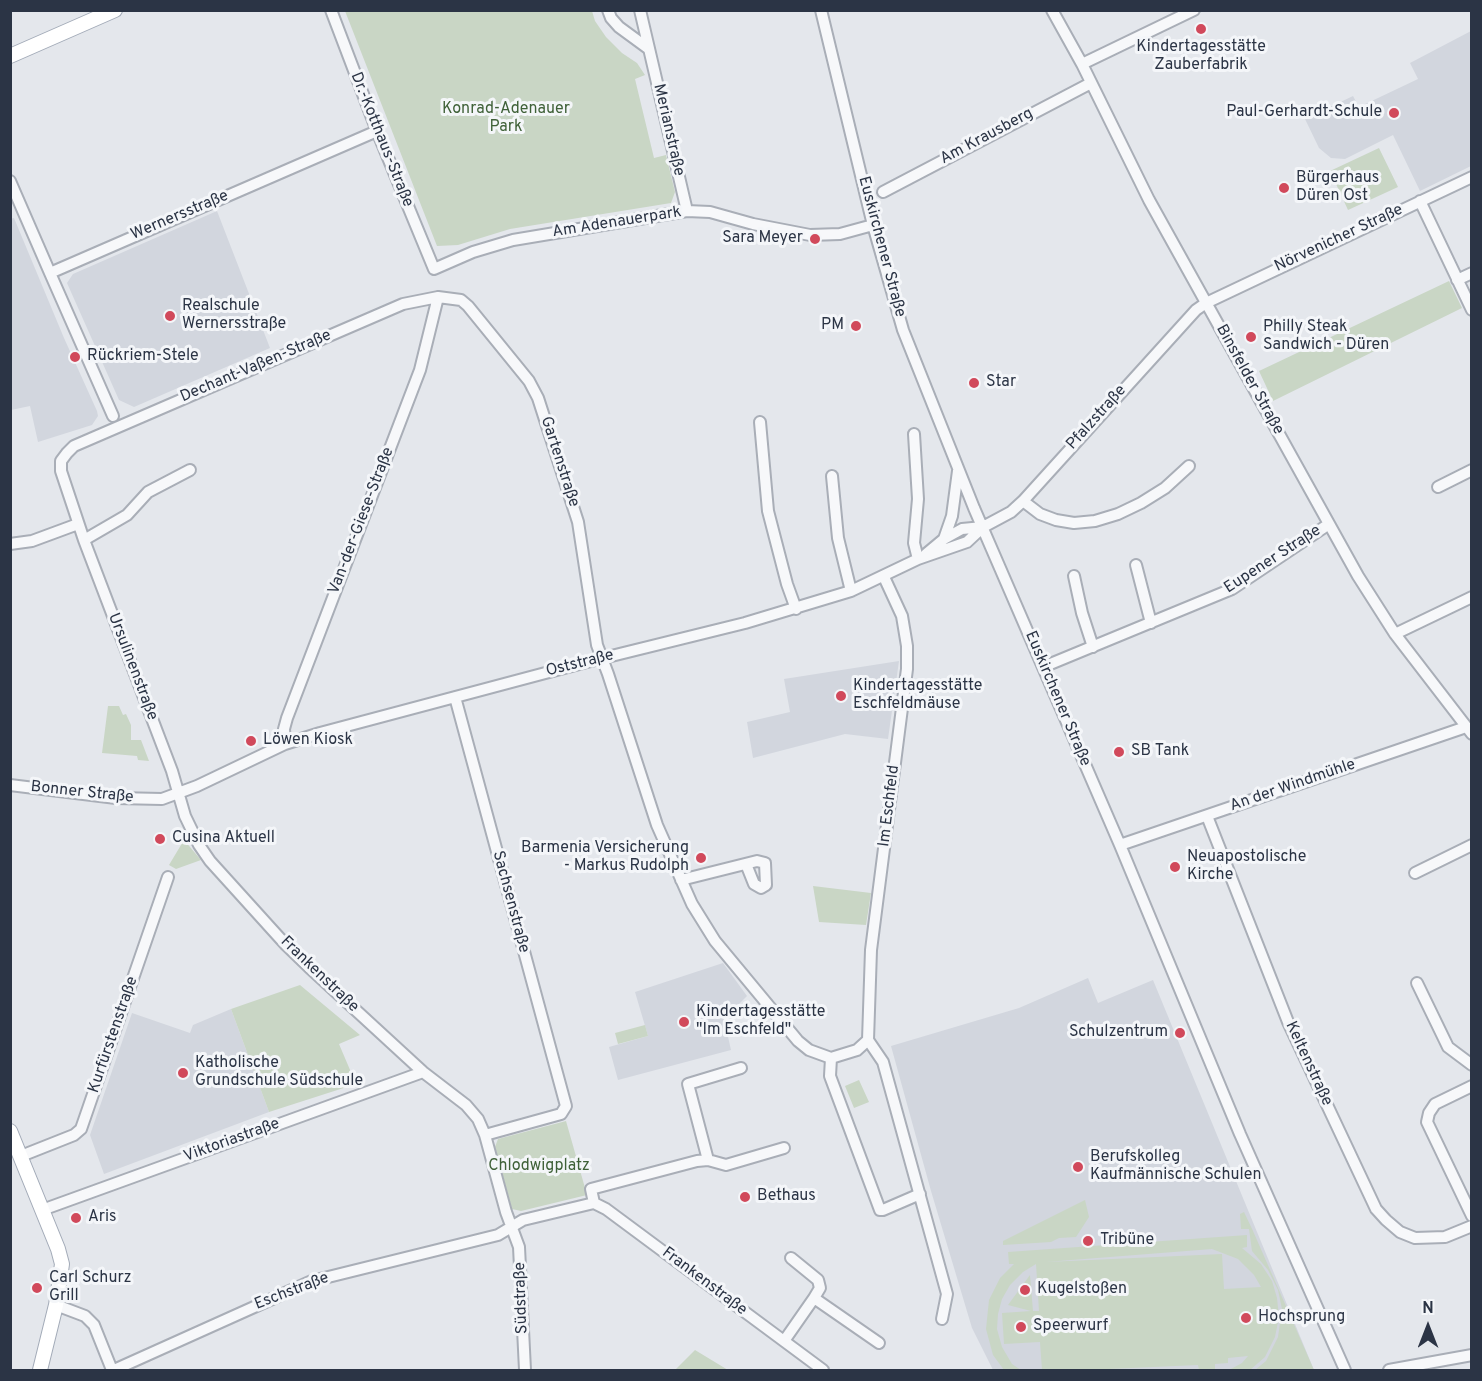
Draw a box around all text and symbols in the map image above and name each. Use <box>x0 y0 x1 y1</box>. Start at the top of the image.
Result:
marker: Kindertagesstätte Zauberfabrik <box>1194 22 1208 36</box>
place label: Kindertagesstätte Zauberfabrik <box>1136 38 1266 76</box>
street label: Dr.-Kotthaus-Straße <box>345 70 417 210</box>
street label: Merianstraße <box>648 82 688 178</box>
park label: Konrad-Adenauer Park <box>442 100 570 138</box>
place label: Paul-Gerhardt-Schule <box>1226 103 1382 123</box>
street label: Am Krausberg <box>937 104 1037 170</box>
marker: Paul-Gerhardt-Schule <box>1387 106 1401 120</box>
place label: Bürgerhaus Düren Ost <box>1296 169 1379 207</box>
street label: Euskirchener Straße <box>853 174 909 320</box>
marker: Bürgerhaus Düren Ost <box>1277 181 1291 195</box>
street label: Wernersstraße <box>128 187 232 245</box>
street label: Nörvenicher Straße <box>1272 201 1406 277</box>
street label: Am Adenauerpark <box>551 203 683 243</box>
place label: Sara Meyer <box>722 229 803 249</box>
marker: Sara Meyer <box>808 232 822 246</box>
place label: Realschule Wernersstraße <box>182 297 286 335</box>
marker: Realschule Wernersstraße <box>163 309 177 323</box>
place label: PM <box>821 316 844 336</box>
place label: Philly Steak Sandwich - Düren <box>1263 318 1389 356</box>
marker: PM <box>849 319 863 333</box>
street label: Binsfelder Straße <box>1211 322 1287 438</box>
street label: Dechant-Vaßen-Straße <box>178 326 334 408</box>
marker: Philly Steak Sandwich - Düren <box>1244 330 1258 344</box>
place label: Rückriem-Stele <box>87 347 199 367</box>
marker: Rückriem-Stele <box>68 350 82 364</box>
place label: Star <box>986 373 1016 393</box>
marker: Star <box>967 376 981 390</box>
street label: Pfalzstraße <box>1063 382 1131 454</box>
street label: Gartenstraße <box>535 414 583 510</box>
street label: Van-der-Giese-Straße <box>325 445 399 597</box>
street label: Eupener Straße <box>1221 522 1325 598</box>
street label: Ursulinenstraße <box>103 611 161 723</box>
street label: Euskirchener Straße <box>1020 628 1094 770</box>
street label: Oststraße <box>544 646 616 682</box>
place label: Kindertagesstätte Eschfeldmäuse <box>853 677 982 715</box>
marker: Kindertagesstätte Eschfeldmäuse <box>834 689 848 703</box>
place label: Löwen Kiosk <box>263 731 353 751</box>
marker: Löwen Kiosk <box>244 734 258 748</box>
place label: SB Tank <box>1131 742 1189 762</box>
marker: SB Tank <box>1112 745 1126 759</box>
street label: An der Windmühle <box>1228 756 1358 816</box>
street label: Im Eschfeld <box>875 764 905 848</box>
street label: Bonner Straße <box>30 778 134 808</box>
place label: Cusina Aktuell <box>172 829 275 849</box>
marker: Cusina Aktuell <box>153 832 167 846</box>
place label: Barmenia Versicherung - Markus Rudolph <box>521 839 689 877</box>
place label: Neuapostolische Kirche <box>1187 848 1306 886</box>
street label: Sachsenstraße <box>487 849 533 955</box>
marker: Barmenia Versicherung - Markus Rudolph <box>694 851 708 865</box>
marker: Neuapostolische Kirche <box>1168 860 1182 874</box>
street label: Frankenstraße <box>276 933 362 1017</box>
street label: Kurfürstenstraße <box>85 974 143 1096</box>
place label: Kindertagesstätte "Im Eschfeld" <box>696 1003 825 1041</box>
marker: Kindertagesstätte "Im Eschfeld" <box>677 1015 691 1029</box>
street label: Keltenstraße <box>1280 1019 1336 1109</box>
place label: Schulzentrum <box>1069 1023 1168 1043</box>
marker: Schulzentrum <box>1173 1026 1187 1040</box>
place label: Katholische Grundschule Südschule <box>195 1054 363 1092</box>
marker: Katholische Grundschule Südschule <box>176 1066 190 1080</box>
street label: Viktoriastraße <box>181 1115 283 1167</box>
place label: Berufskolleg Kaufmännische Schulen <box>1090 1148 1262 1186</box>
park label: Chlodwigplatz <box>488 1157 590 1177</box>
marker: Berufskolleg Kaufmännische Schulen <box>1071 1160 1085 1174</box>
place label: Bethaus <box>757 1187 816 1207</box>
marker: Bethaus <box>738 1190 752 1204</box>
place label: Aris <box>88 1208 117 1228</box>
marker: Aris <box>69 1211 83 1225</box>
place label: Tribüne <box>1100 1231 1154 1251</box>
marker: Tribüne <box>1081 1234 1095 1248</box>
street label: Frankenstraße <box>658 1244 750 1320</box>
street label: Südstraße <box>511 1262 533 1334</box>
place label: Carl Schurz Grill <box>49 1269 132 1307</box>
street label: Eschstraße <box>252 1269 332 1315</box>
place label: Kugelstoßen <box>1037 1280 1127 1300</box>
marker: Carl Schurz Grill <box>30 1281 44 1295</box>
marker: Kugelstoßen <box>1018 1283 1032 1297</box>
north arrow <box>1398 1297 1458 1357</box>
text: N <box>1422 1299 1434 1319</box>
place label: Hochsprung <box>1258 1308 1345 1328</box>
marker: Hochsprung <box>1239 1311 1253 1325</box>
place label: Speerwurf <box>1033 1317 1108 1337</box>
marker: Speerwurf <box>1014 1320 1028 1334</box>

